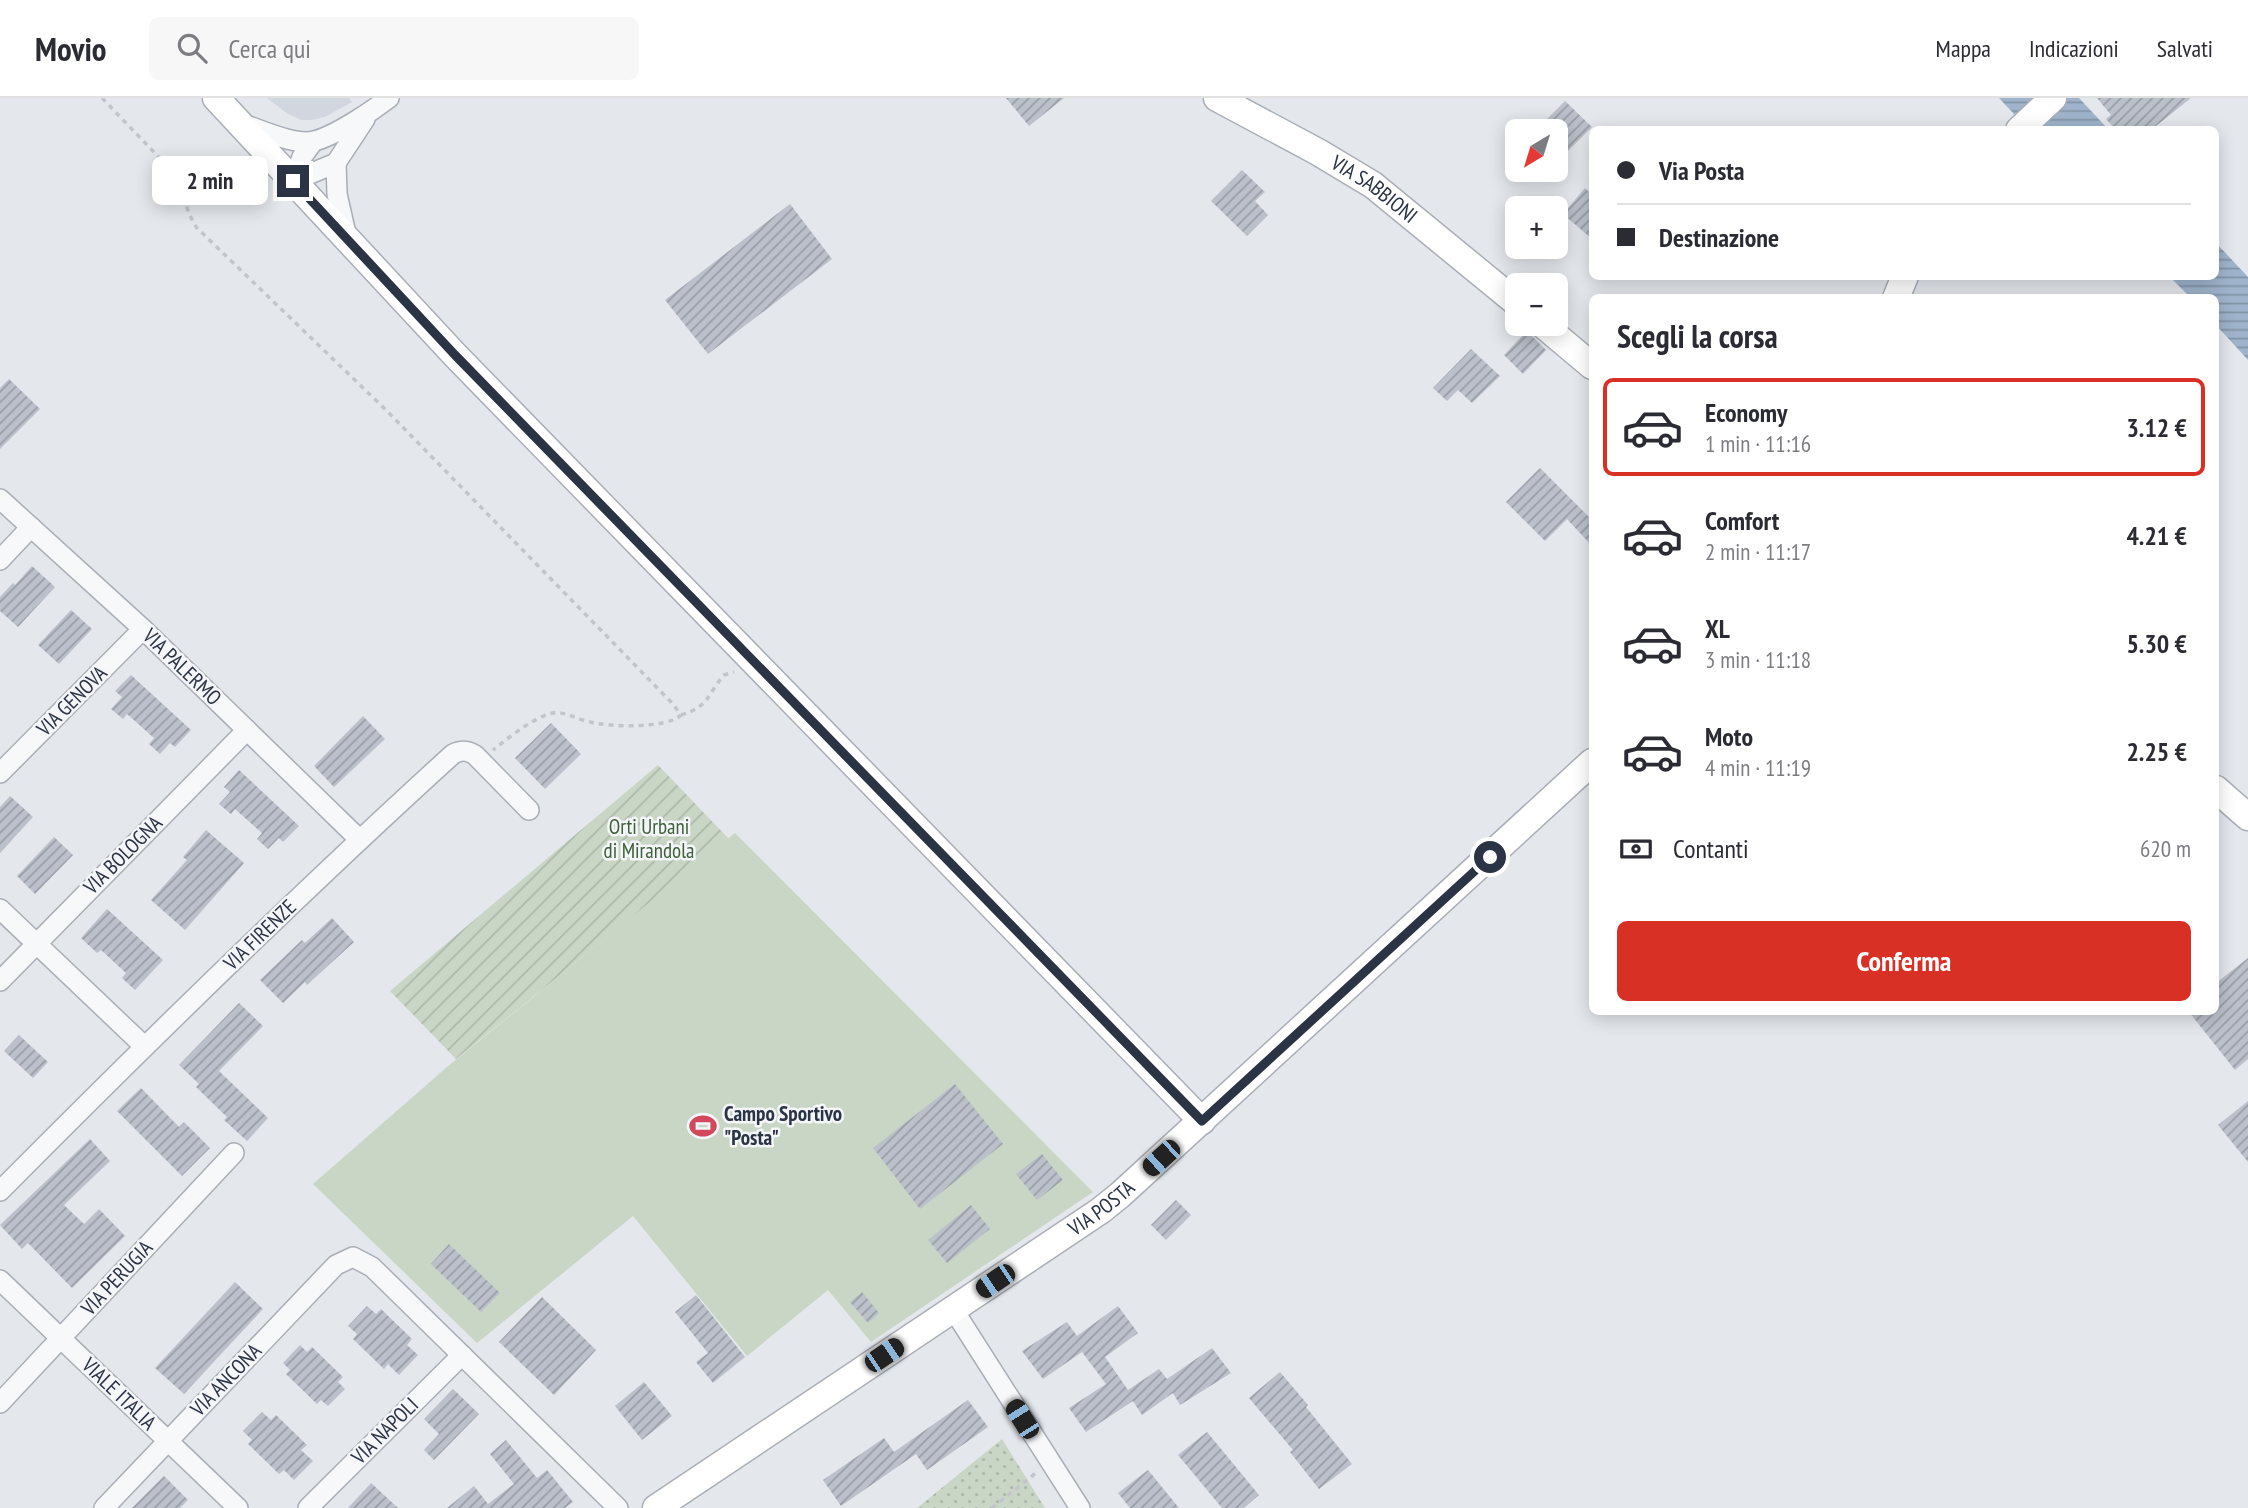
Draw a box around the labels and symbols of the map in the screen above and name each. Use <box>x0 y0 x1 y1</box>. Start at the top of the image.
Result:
north arrow <box>1505 119 1568 182</box>
street label: VIA SABBIONI <box>1326 149 1423 229</box>
callout: 2 min <box>153 156 268 206</box>
route end <box>277 165 309 197</box>
street label: VIA PALERMO <box>137 622 227 711</box>
street label: VIA GENOVA <box>30 660 113 742</box>
street label: VIA BOLOGNA <box>77 810 168 900</box>
park label: Orti Urbani di Mirandola <box>604 813 694 864</box>
route start <box>1474 841 1506 873</box>
street label: VIA FIRENZE <box>217 893 302 976</box>
place label: Campo Sportivo "Posta" <box>724 1100 842 1151</box>
sports icon: Campo Sportivo "Posta" <box>688 1111 718 1141</box>
car <box>1139 1136 1184 1180</box>
street label: VIA POSTA <box>1062 1174 1140 1242</box>
street label: VIA PERUGIA <box>74 1234 158 1322</box>
car <box>972 1261 1019 1301</box>
car <box>861 1335 908 1375</box>
street label: VIA ANCONA <box>184 1338 267 1422</box>
street label: VIALE ITALIA <box>76 1351 162 1436</box>
street label: VIA NAPOLI <box>345 1391 424 1471</box>
car <box>1002 1396 1043 1442</box>

